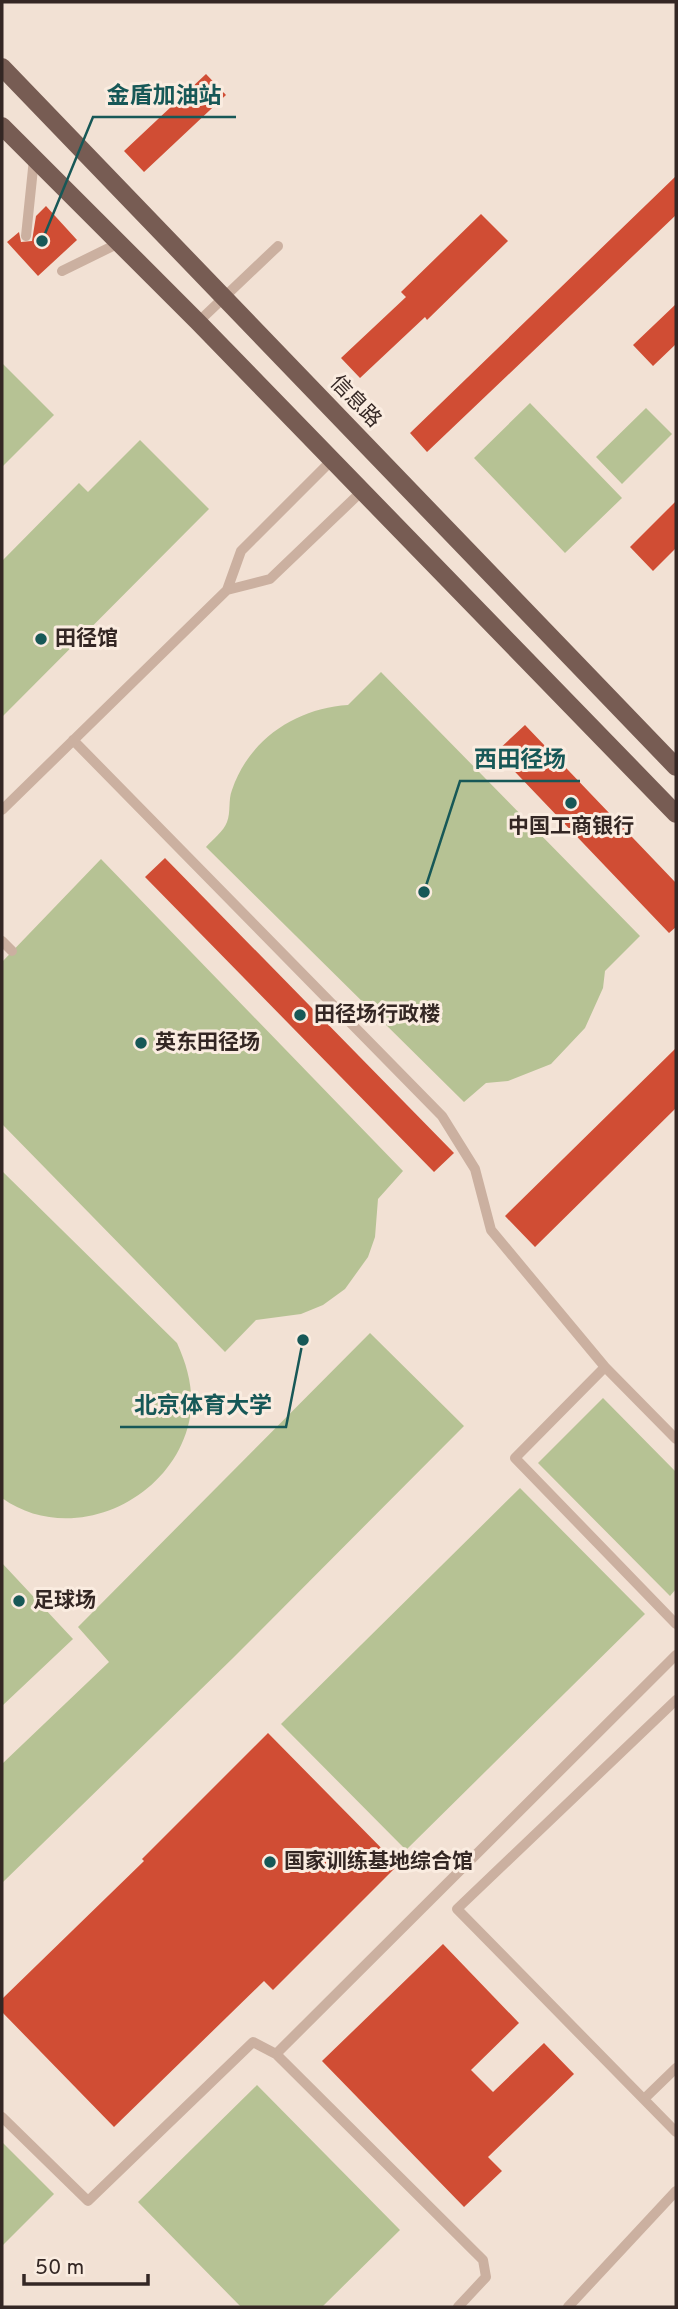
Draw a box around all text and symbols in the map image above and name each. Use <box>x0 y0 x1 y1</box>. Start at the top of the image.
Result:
callout: 金盾加油站 <box>93 73 236 117</box>
text: 金盾加油站 <box>107 82 222 112</box>
street label: 信息路 <box>323 370 387 434</box>
place label: 田径馆 <box>55 626 118 653</box>
marker: 田径馆 <box>33 631 49 647</box>
callout: 西田径场 <box>460 737 580 781</box>
text: 西田径场 <box>474 747 566 776</box>
marker: 中国工商银行 <box>563 795 579 811</box>
place label: 中国工商银行 <box>508 814 634 841</box>
place label: 田径场行政楼 <box>314 1002 440 1029</box>
marker: 田径场行政楼 <box>292 1007 308 1023</box>
place label: 英东田径场 <box>155 1030 260 1057</box>
marker: 英东田径场 <box>133 1035 149 1051</box>
callout: 北京体育大学 <box>120 1383 286 1427</box>
text: 北京体育大学 <box>134 1393 272 1422</box>
place label: 足球场 <box>33 1588 96 1615</box>
marker: 足球场 <box>11 1593 27 1609</box>
place label: 国家训练基地综合馆 <box>284 1849 473 1876</box>
marker: 国家训练基地综合馆 <box>262 1854 278 1870</box>
scale bar <box>24 2242 149 2286</box>
text: 50 m <box>35 2255 84 2282</box>

